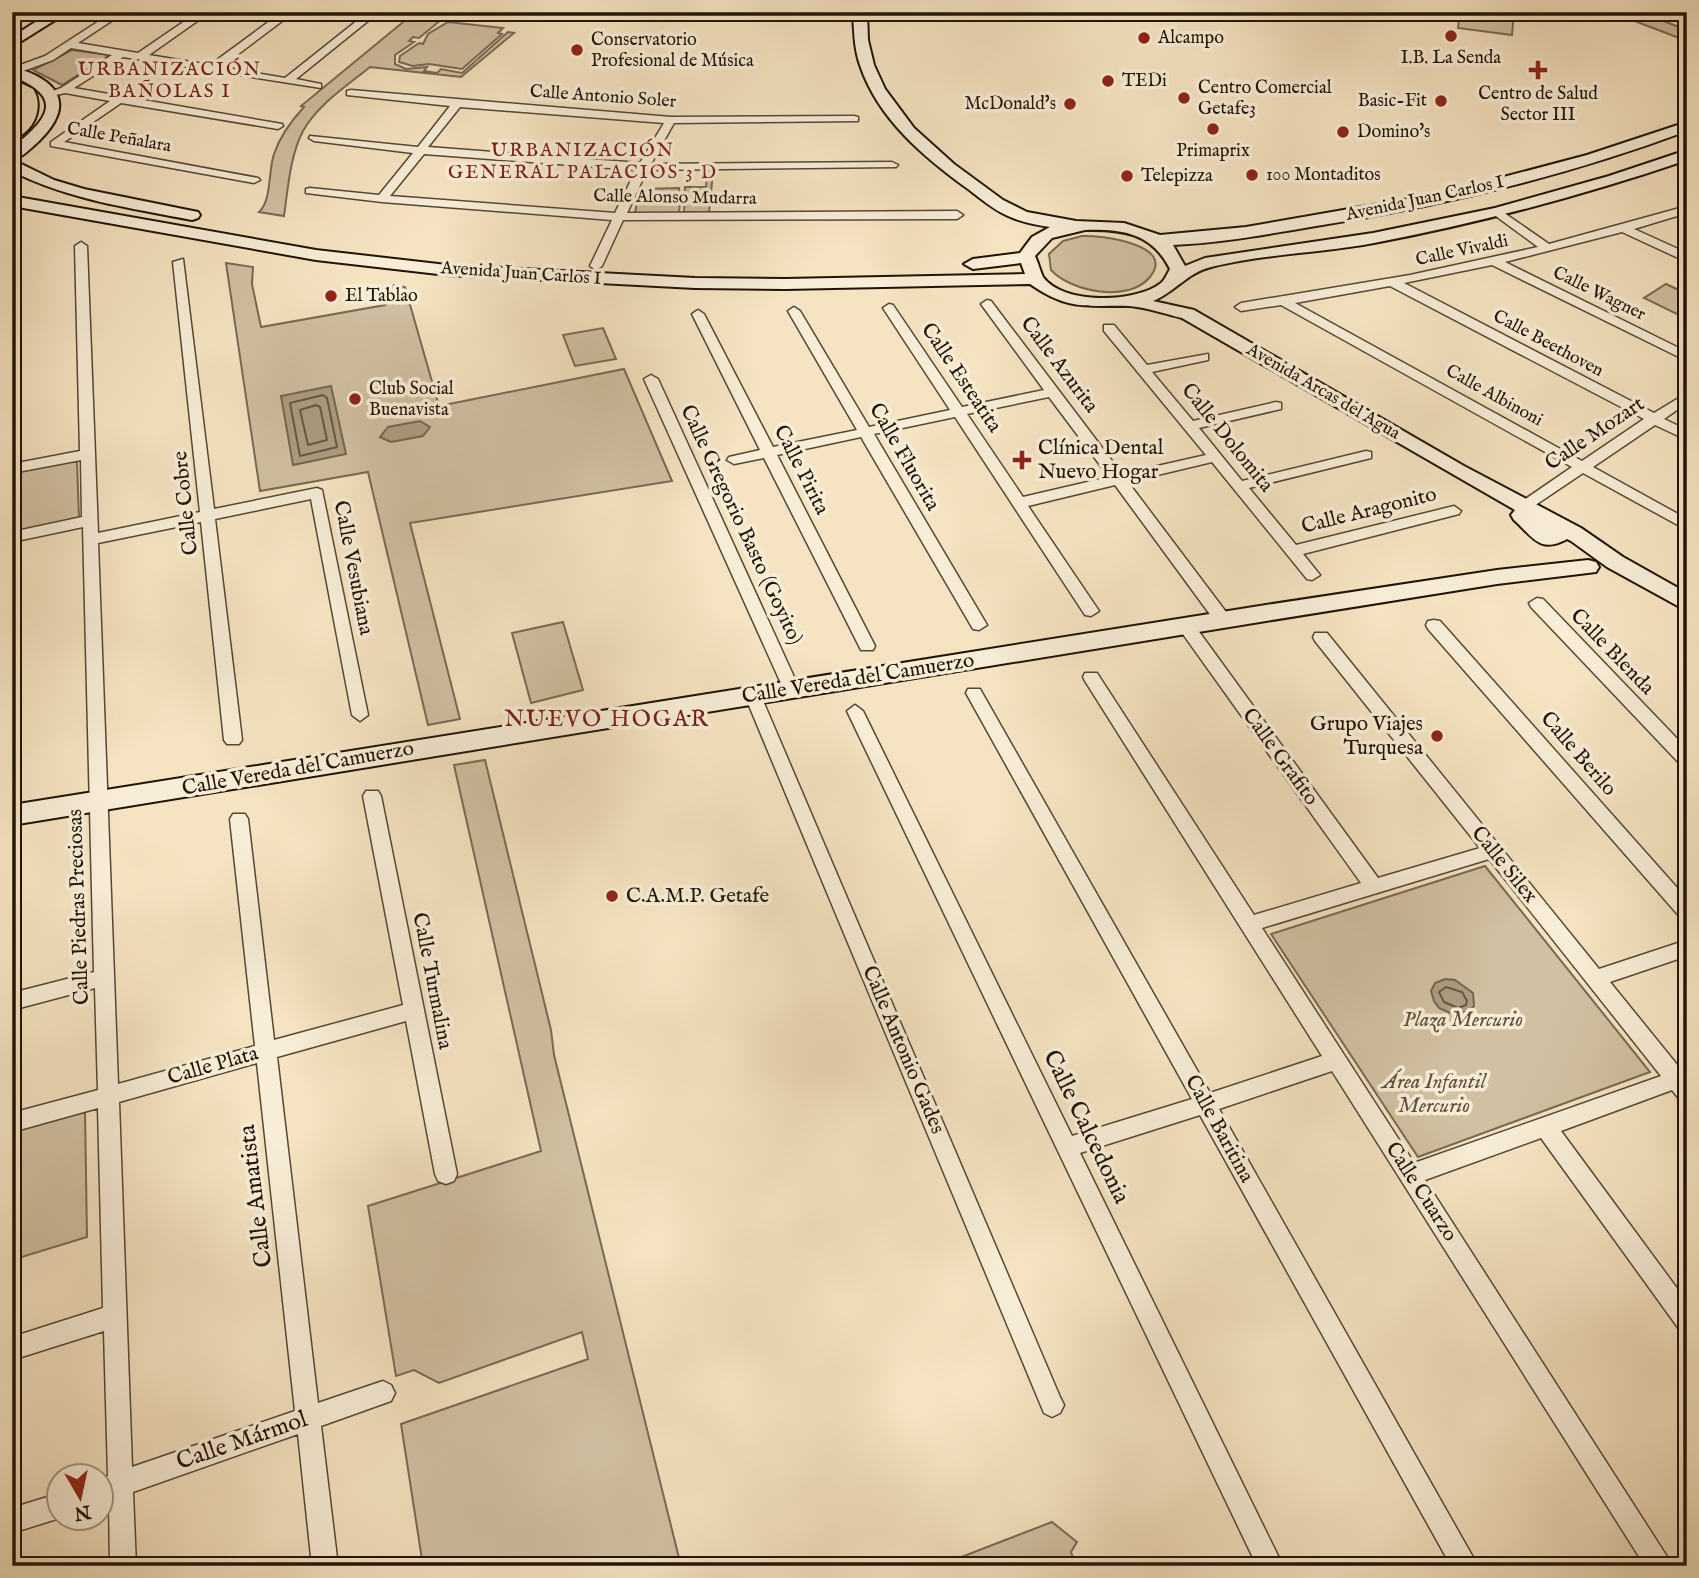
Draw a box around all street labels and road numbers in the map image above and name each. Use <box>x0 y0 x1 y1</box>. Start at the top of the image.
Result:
street label: Calle Antonio Soler <box>529 80 677 114</box>
street label: Calle Peñalara <box>65 118 173 159</box>
street label: Avenida Juan Carlos I <box>1343 171 1506 227</box>
street label: Calle Alonso Mudarra <box>593 185 757 211</box>
street label: Calle Vivaldi <box>1414 230 1511 272</box>
street label: Avenida Juan Carlos I <box>439 257 602 291</box>
street label: Calle Wagner <box>1549 262 1650 327</box>
street label: Calle Beethoven <box>1489 305 1608 383</box>
street label: Calle Azurita <box>1014 311 1105 419</box>
street label: Calle Esteatita <box>914 318 1008 439</box>
street label: Avenida Arcas del Agua <box>1241 338 1404 446</box>
street label: Calle Albinoni <box>1441 360 1547 432</box>
street label: Calle Dolomita <box>1175 378 1280 499</box>
street label: Calle Mozart <box>1540 391 1650 477</box>
street label: Calle Fluorita <box>862 398 946 517</box>
street label: Calle Gregorio Basto (Goyito) <box>673 401 809 649</box>
street label: Calle Pirita <box>767 421 835 520</box>
street label: Calle Cobre <box>167 449 205 556</box>
street label: Calle Aragonito <box>1299 481 1439 541</box>
street label: Calle Vesubiana <box>327 498 379 638</box>
street label: Calle Blenda <box>1564 603 1661 702</box>
street label: Calle Vereda del Camuerzo <box>740 647 976 711</box>
street label: Calle Grafito <box>1236 703 1324 811</box>
street label: Calle Berilo <box>1534 706 1622 802</box>
street label: Calle Vereda del Camuerzo <box>180 735 416 803</box>
street label: Calle Piedras Preciosas <box>62 809 96 1005</box>
street label: Calle Silex <box>1465 821 1543 909</box>
street label: Calle Turmalina <box>406 910 459 1053</box>
street label: Calle Antonio Gades <box>855 962 951 1138</box>
street label: Calle Plata <box>165 1040 262 1092</box>
street label: Calle Calcedonia <box>1035 1045 1137 1210</box>
street label: Calle Baritina <box>1178 1070 1260 1188</box>
street label: Calle Amatista <box>232 1122 280 1269</box>
street label: Calle Cuarzo <box>1379 1137 1463 1247</box>
street label: Calle Mármol <box>172 1404 312 1478</box>

